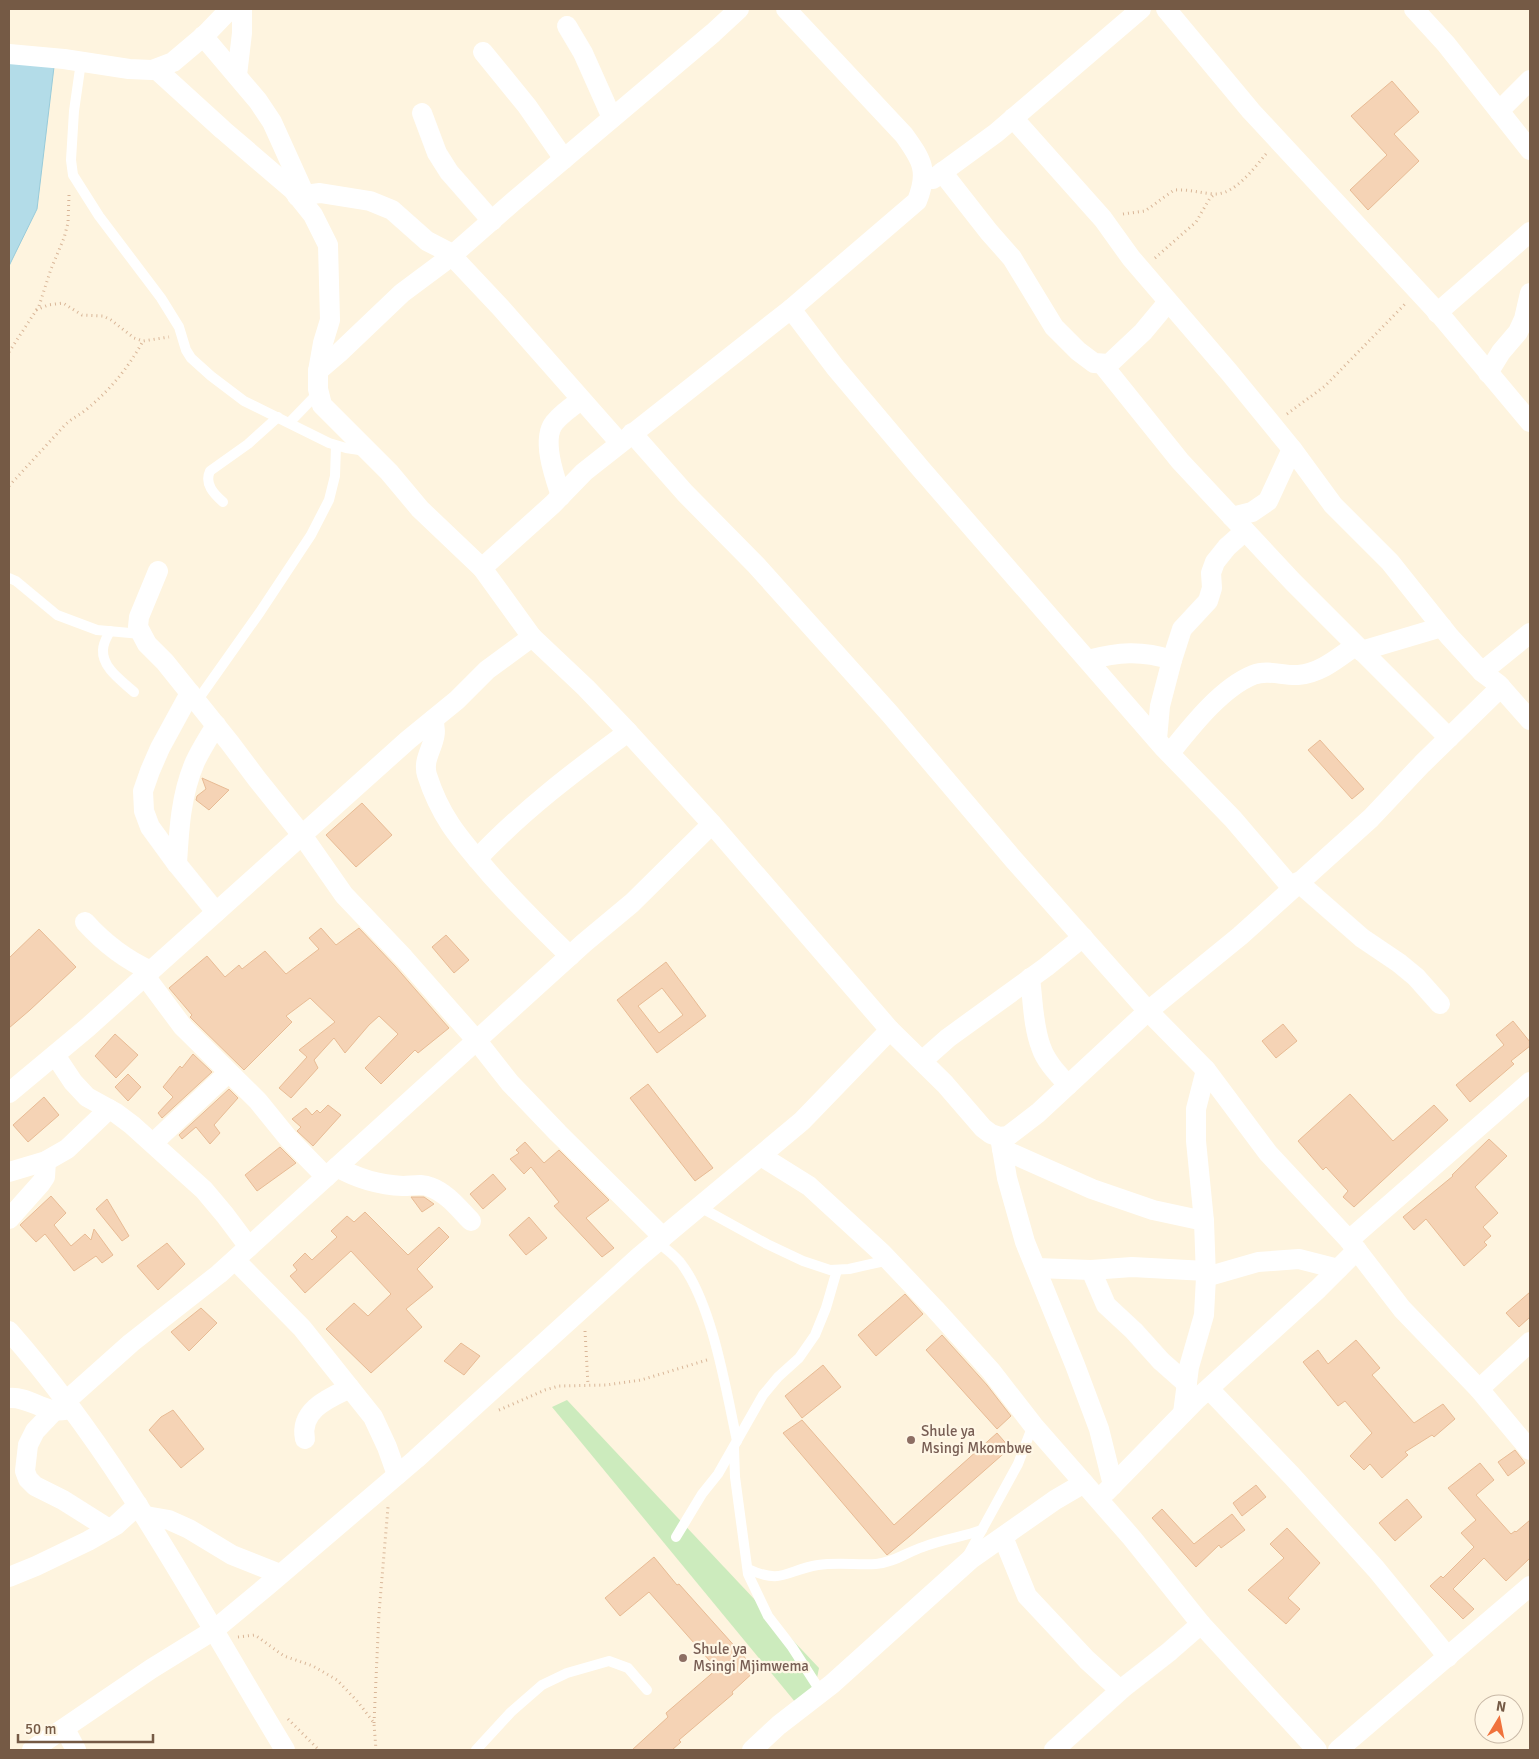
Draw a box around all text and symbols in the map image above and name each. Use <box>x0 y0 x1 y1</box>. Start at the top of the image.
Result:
place label: Shule ya Msingi Mkombwe <box>921 1422 1032 1457</box>
marker: Shule ya Msingi Mkombwe <box>905 1434 917 1446</box>
place label: Shule ya Msingi Mjimwema <box>693 1640 809 1675</box>
marker: Shule ya Msingi Mjimwema <box>677 1652 689 1664</box>
north arrow <box>1474 1694 1524 1744</box>
text: N <box>1495 1697 1507 1716</box>
scale bar <box>18 1712 152 1744</box>
text: 50 m <box>25 1720 56 1738</box>

